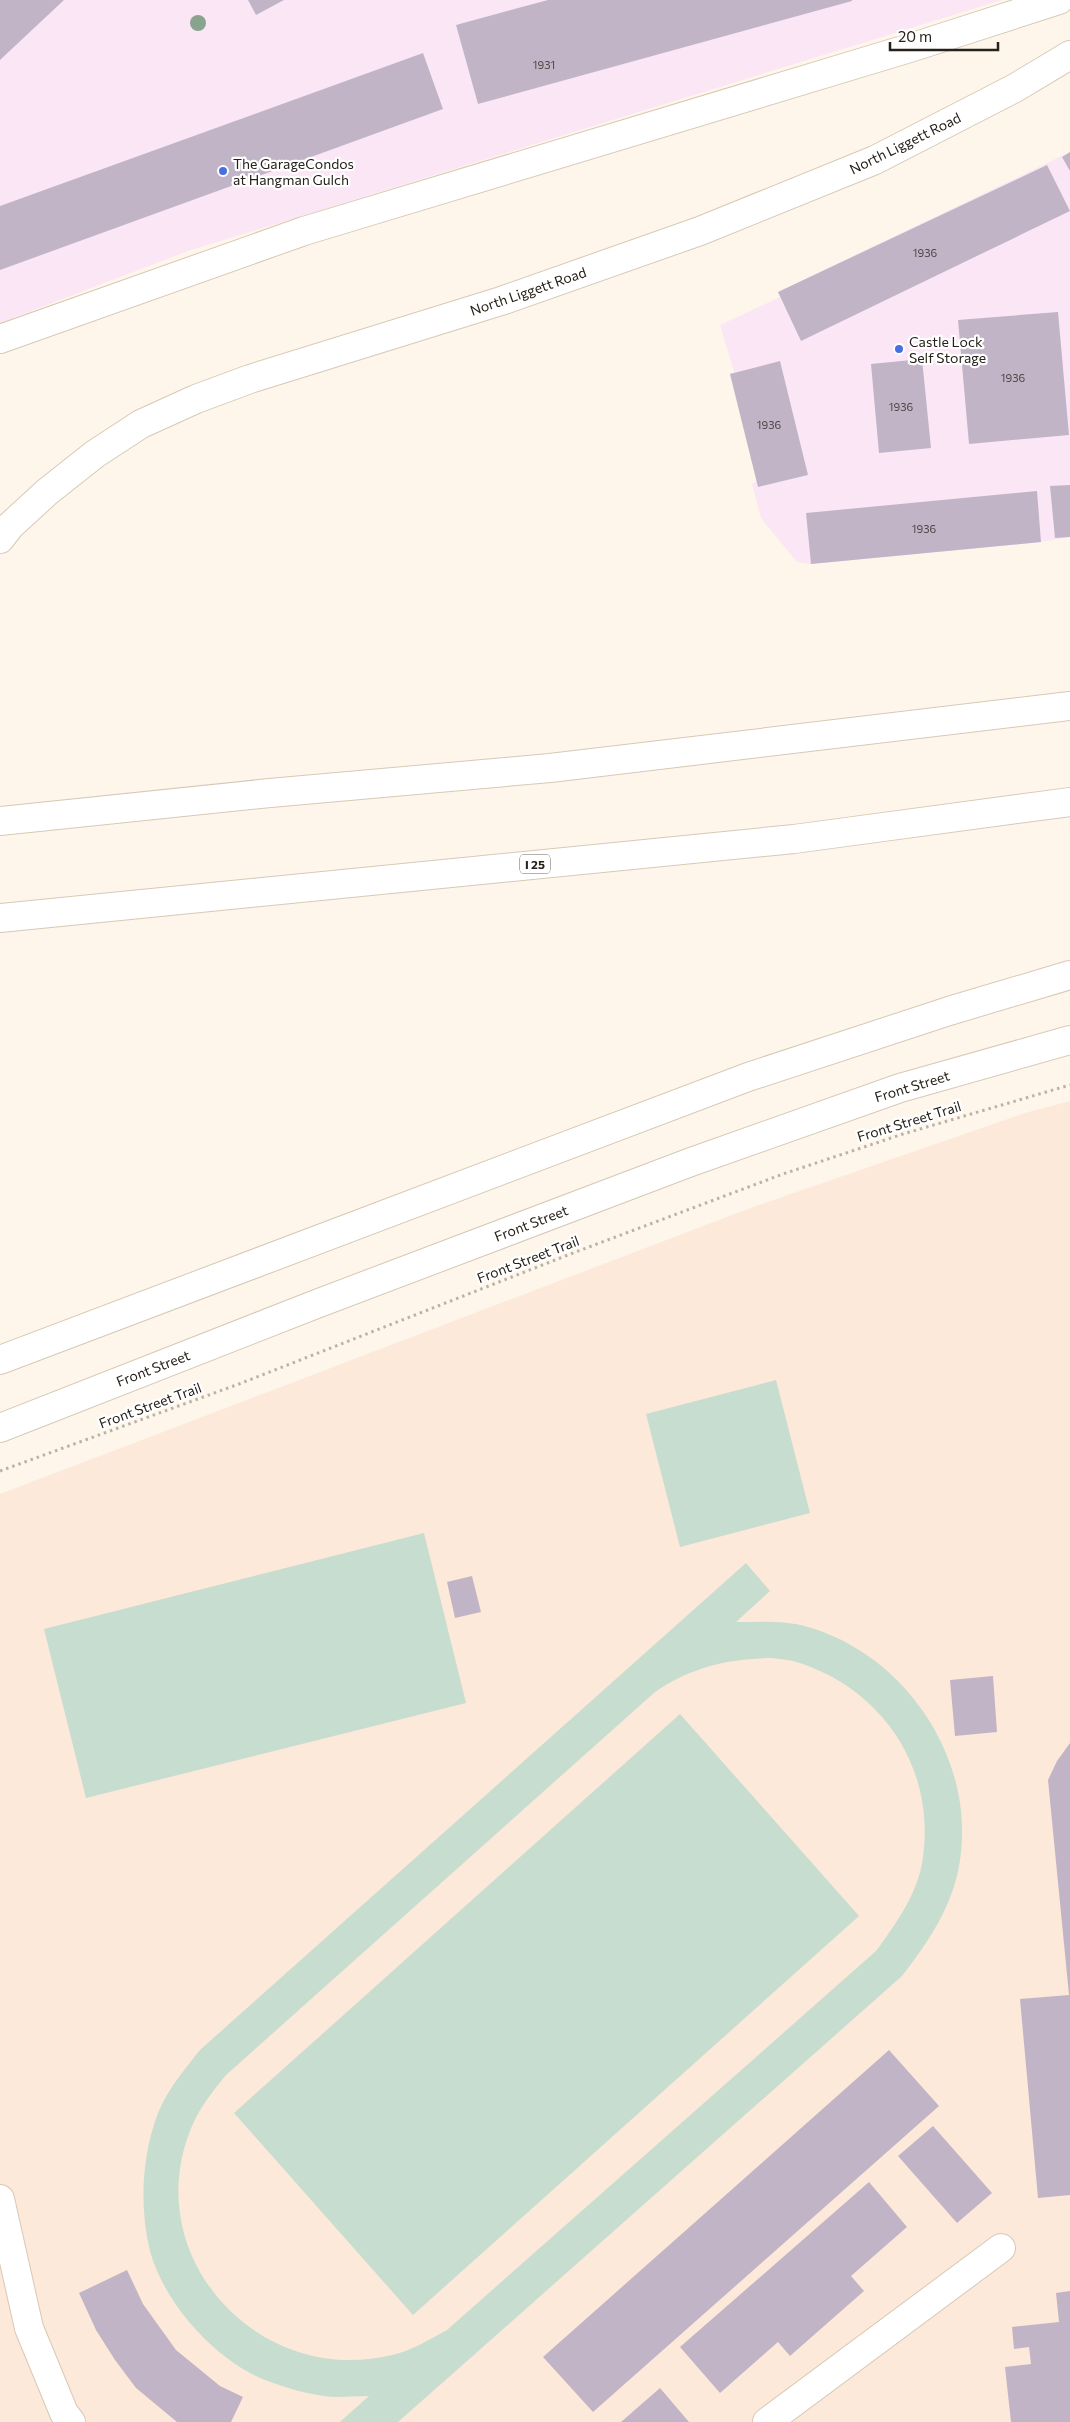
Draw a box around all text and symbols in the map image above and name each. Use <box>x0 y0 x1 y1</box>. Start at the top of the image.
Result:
scale bar <box>890 20 998 52</box>
text: 20 m <box>898 27 932 45</box>
house number: 1931 <box>533 58 555 71</box>
street label: North Liggett Road <box>847 109 963 177</box>
place label: The GarageCondos at Hangman Gulch <box>233 155 354 188</box>
marker: The GarageCondos at Hangman Gulch <box>217 165 229 177</box>
house number: 1936 <box>913 246 937 259</box>
street label: North Liggett Road <box>468 263 588 319</box>
place label: Castle Lock Self Storage <box>909 333 986 366</box>
marker: Castle Lock Self Storage <box>893 343 905 355</box>
house number: 1936 <box>1001 371 1025 384</box>
house number: 1936 <box>889 400 913 413</box>
house number: 1936 <box>757 418 781 431</box>
house number: 1936 <box>912 522 936 535</box>
road number: I 25 <box>520 854 550 874</box>
street label: Front Street <box>872 1066 952 1105</box>
street label: Front Street Trail <box>855 1097 963 1145</box>
street label: Front Street <box>492 1201 570 1245</box>
street label: Front Street Trail <box>475 1232 581 1286</box>
street label: Front Street <box>114 1346 192 1390</box>
street label: Front Street Trail <box>96 1379 204 1431</box>

